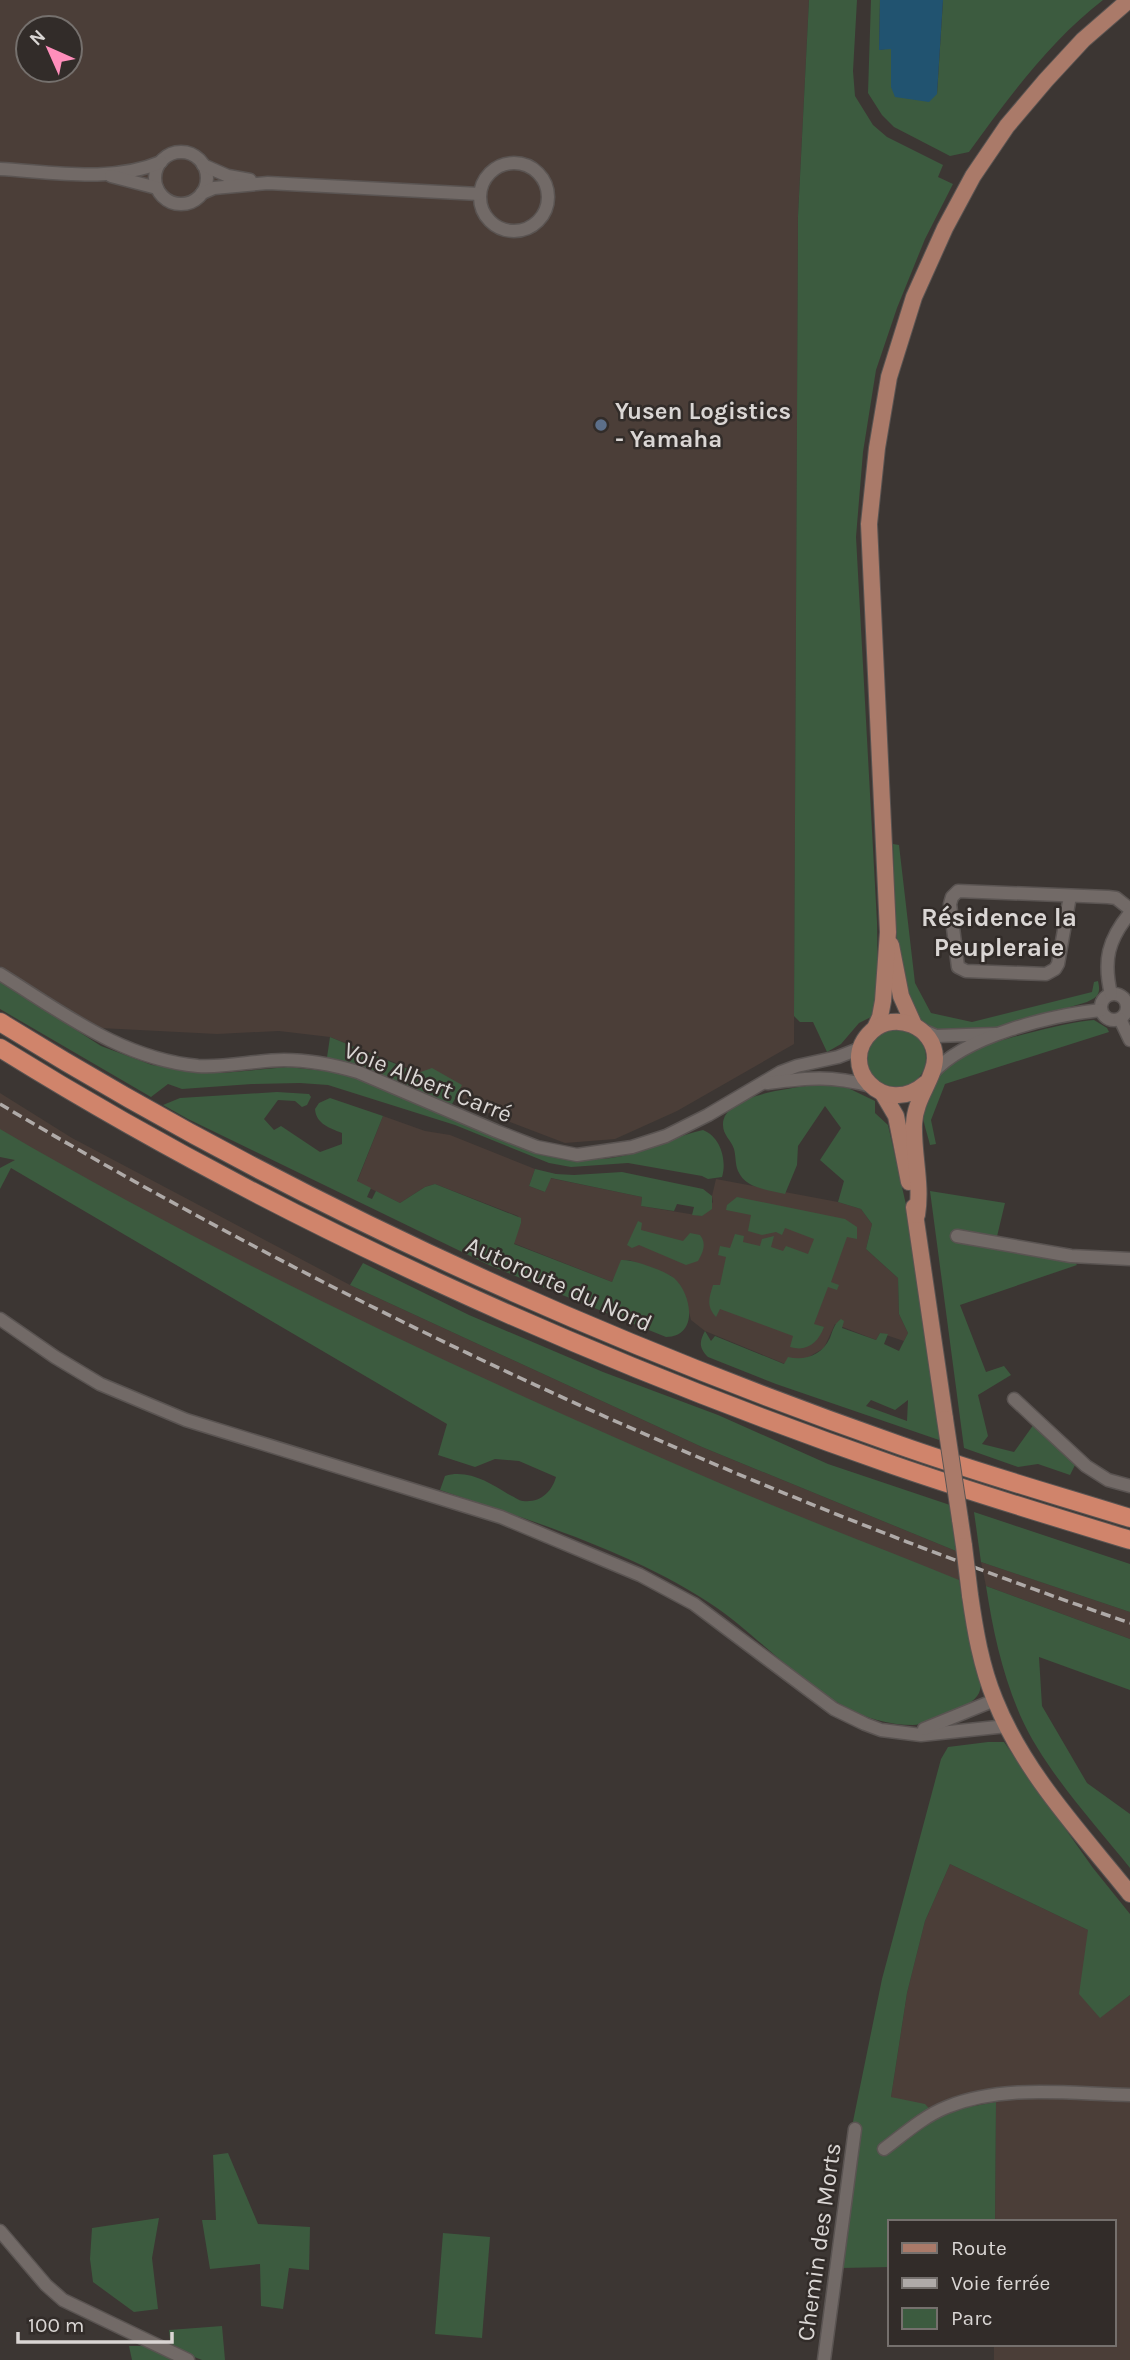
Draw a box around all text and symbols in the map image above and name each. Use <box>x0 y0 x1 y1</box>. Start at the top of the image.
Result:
north arrow <box>14 14 84 84</box>
text: N <box>25 25 50 50</box>
place label: Yusen Logistics - Yamaha <box>615 397 791 453</box>
marker: Yusen Logistics - Yamaha <box>593 417 609 433</box>
district label: Résidence la Peupleraie <box>921 902 1077 963</box>
street label: Voie Albert Carré <box>340 1035 516 1129</box>
street label: Autoroute du Nord <box>462 1230 656 1338</box>
street label: Chemin des Morts <box>791 2141 847 2343</box>
legend <box>888 2220 1116 2346</box>
text: Route <box>951 2236 1007 2260</box>
text: Voie ferrée <box>951 2271 1050 2295</box>
scale bar <box>18 2300 172 2344</box>
text: Parc <box>951 2306 993 2330</box>
text: 100 m <box>28 2313 85 2337</box>

